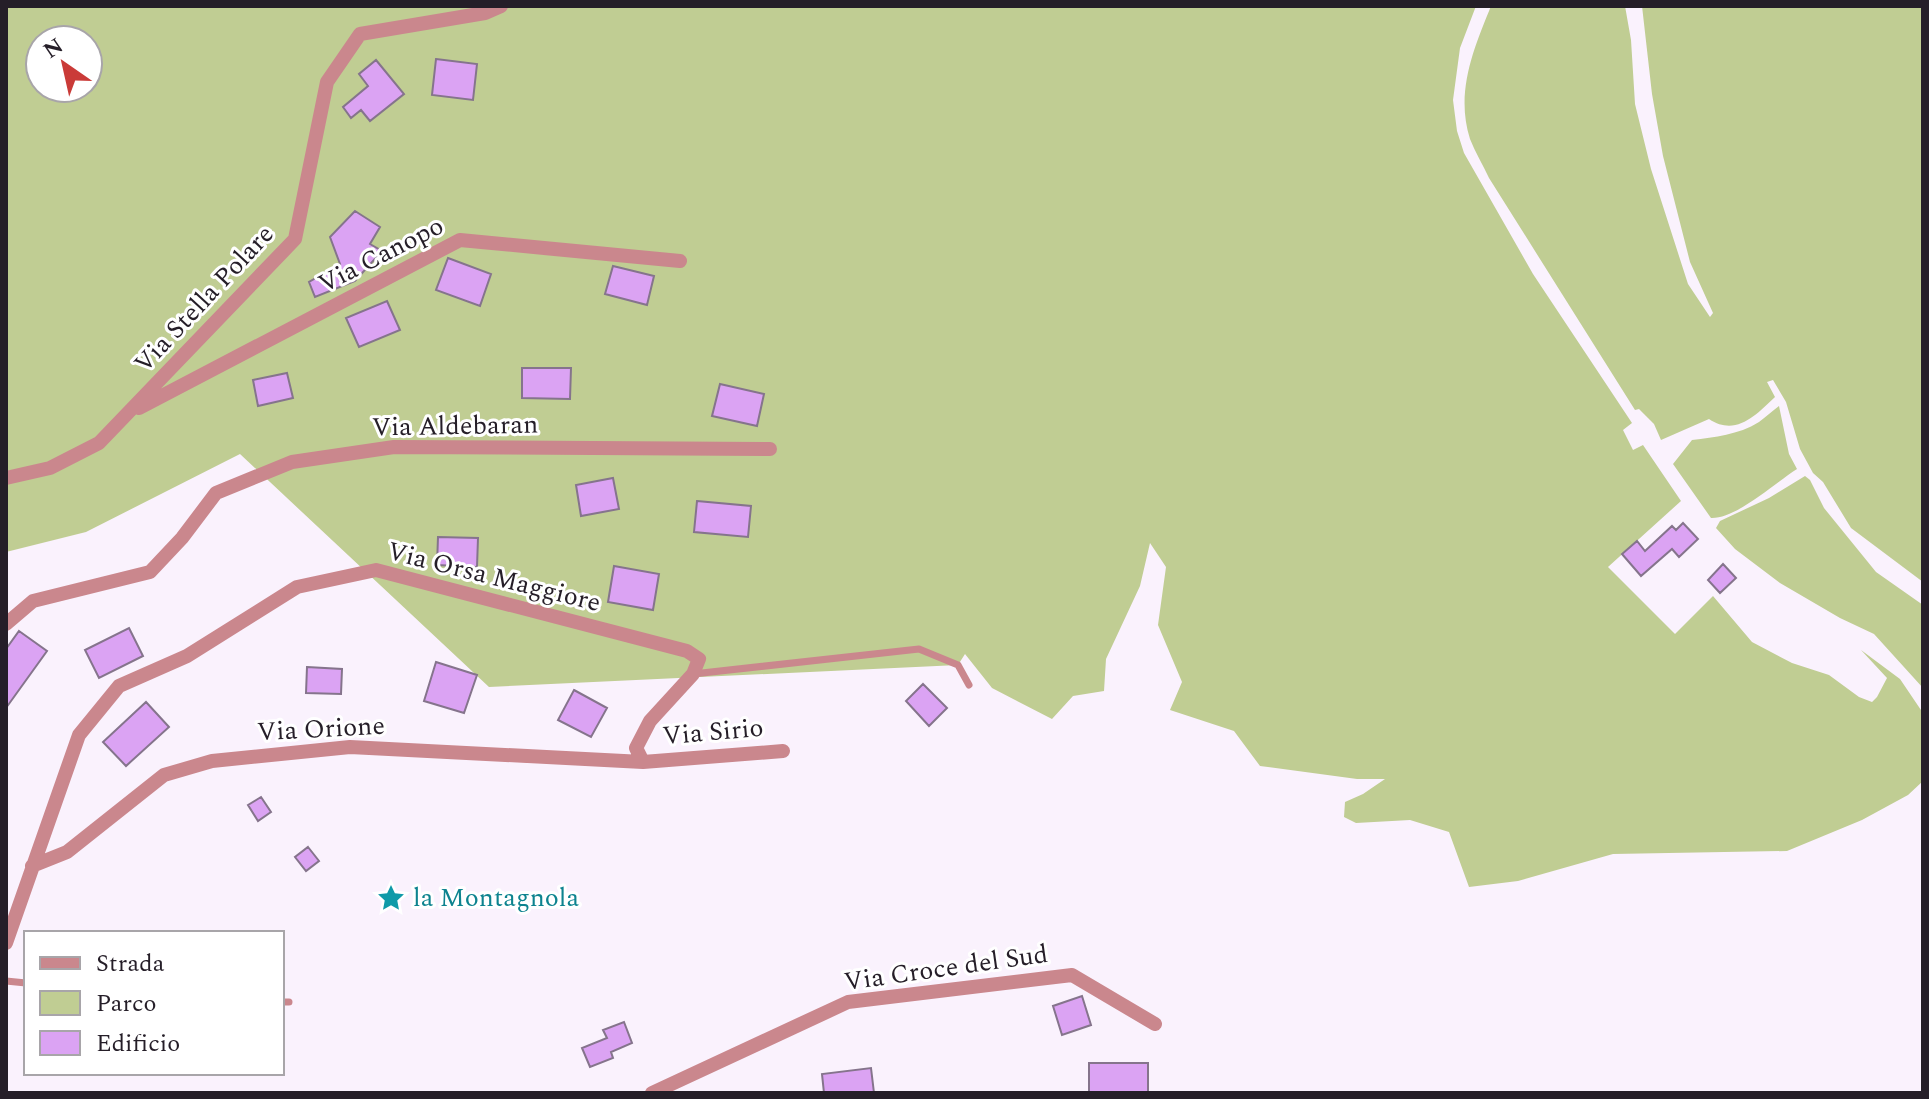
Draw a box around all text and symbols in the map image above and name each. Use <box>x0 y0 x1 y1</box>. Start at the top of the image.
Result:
north arrow <box>24 24 104 104</box>
text: N <box>37 30 70 67</box>
street label: Via Canopo <box>311 206 451 304</box>
street label: Via Stella Polare <box>124 216 284 382</box>
street label: Via Aldebaran <box>371 405 539 447</box>
street label: Via Orsa Maggiore <box>383 531 605 623</box>
street label: Via Orione <box>256 706 386 752</box>
street label: Via Sirio <box>661 708 765 756</box>
place label: la Montagnola <box>413 878 580 918</box>
place icon: la Montagnola <box>376 883 406 913</box>
legend <box>24 931 284 1075</box>
street label: Via Croce del Sud <box>841 934 1051 1002</box>
text: Strada <box>96 946 165 982</box>
text: Parco <box>96 986 157 1022</box>
text: Edificio <box>96 1026 180 1062</box>

